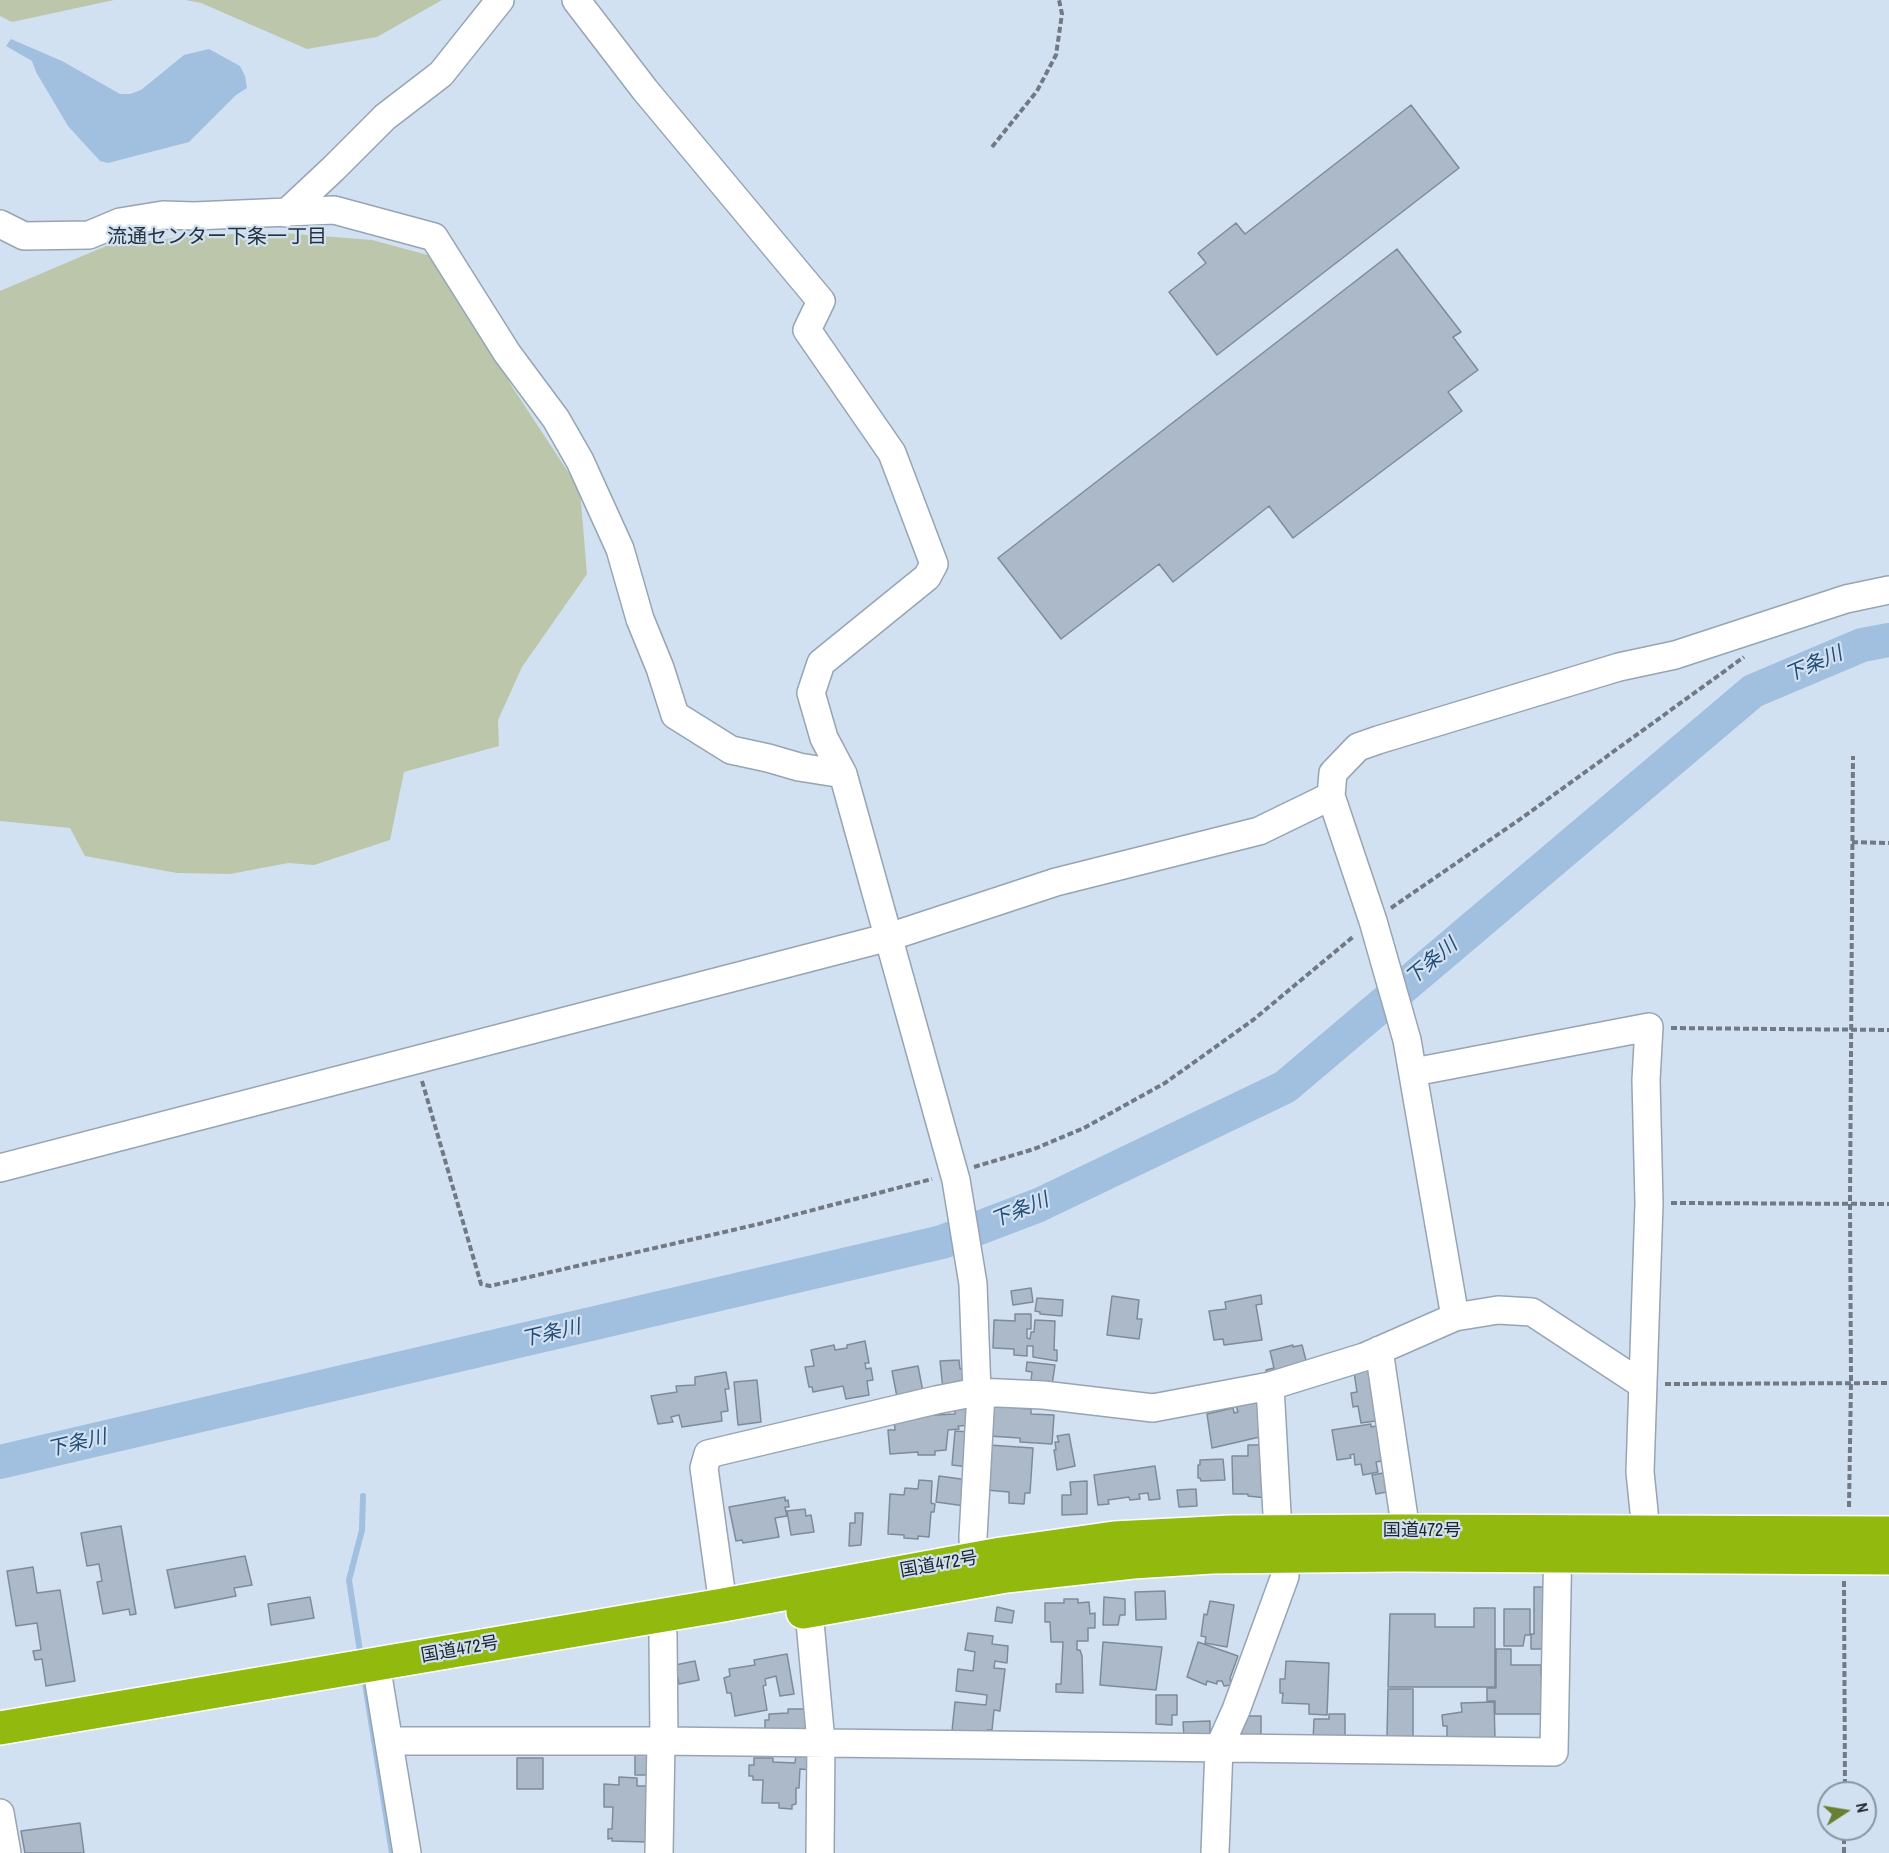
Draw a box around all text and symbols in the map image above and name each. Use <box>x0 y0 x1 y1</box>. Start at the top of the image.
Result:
district label: 流通センター下条一丁目 <box>107 226 327 250</box>
water label: 下条川 <box>1782 642 1846 688</box>
water label: 下条川 <box>1401 934 1463 990</box>
water label: 下条川 <box>988 1189 1052 1233</box>
water label: 下条川 <box>519 1316 583 1352</box>
water label: 下条川 <box>45 1426 109 1462</box>
street label: 国道472号 <box>1383 1520 1461 1542</box>
street label: 国道472号 <box>898 1548 980 1582</box>
street label: 国道472号 <box>419 1633 501 1667</box>
north arrow <box>1817 1781 1877 1841</box>
text: N <box>1851 1801 1874 1815</box>

